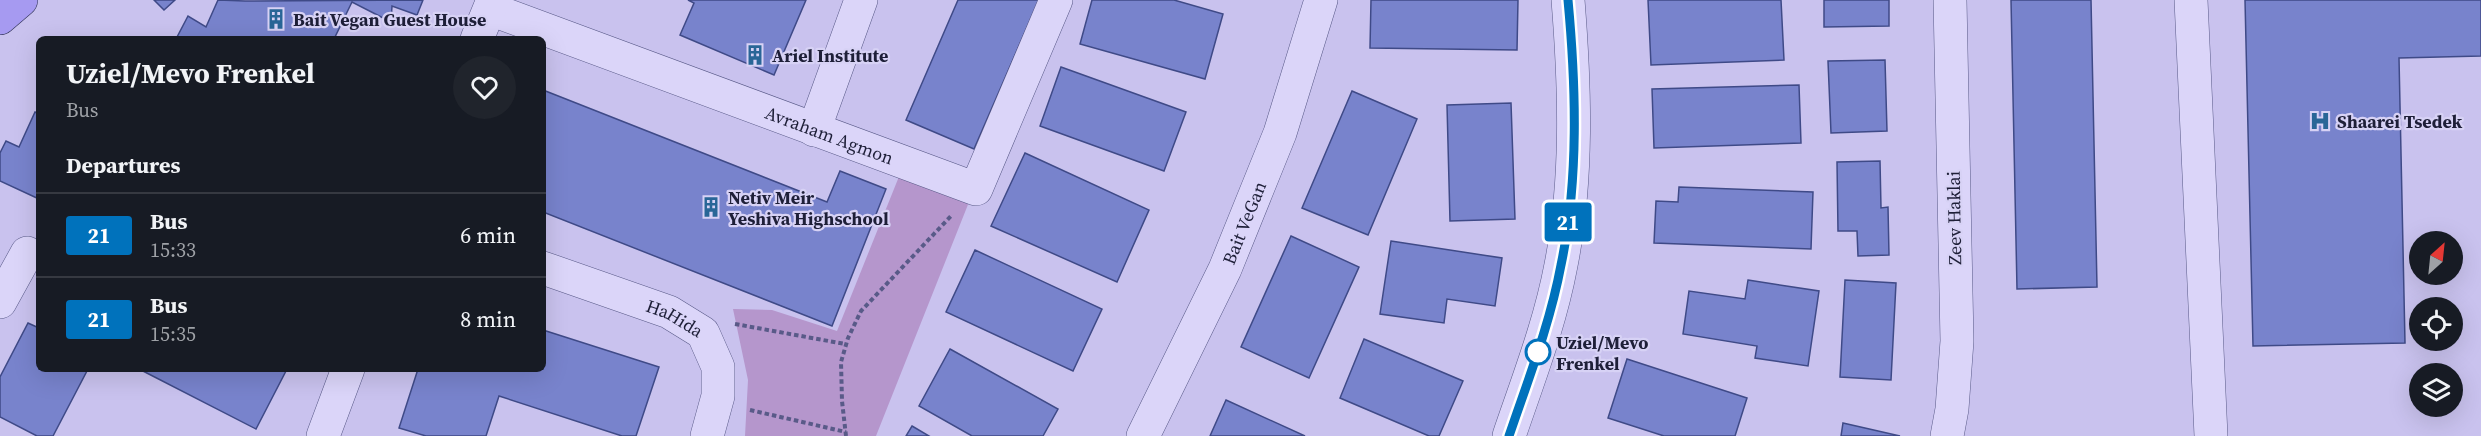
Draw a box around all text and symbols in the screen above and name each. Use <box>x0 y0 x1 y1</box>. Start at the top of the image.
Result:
building icon: Bait Vegan Guest House <box>264 7 288 31</box>
place label: Bait Vegan Guest House <box>293 7 486 32</box>
building icon: Ariel Institute <box>743 43 767 67</box>
place label: Ariel Institute <box>772 43 888 68</box>
text: Uziel/Mevo Frenkel <box>66 54 315 92</box>
button: heart <box>453 56 516 119</box>
text: Bus <box>66 96 99 124</box>
street label: Avraham Agmon <box>762 100 897 170</box>
hospital icon: Shaarei Tsedek <box>2308 109 2332 133</box>
place label: Shaarei Tsedek <box>2337 109 2462 134</box>
text: Departures <box>66 150 180 180</box>
street label: Zeev Haklai <box>1941 171 1967 265</box>
street label: Bait VeGan <box>1216 177 1272 268</box>
place label: Netiv Meir Yeshiva Highschool <box>728 185 889 231</box>
building icon: Netiv Meir Yeshiva Highschool <box>699 195 723 219</box>
line badge: 21 <box>1541 202 1595 242</box>
text: Bus <box>150 206 187 236</box>
text: 21 <box>1557 208 1579 237</box>
text: 6 min <box>460 220 516 250</box>
text: 21 <box>88 221 110 250</box>
north arrow <box>2409 231 2463 285</box>
map controls <box>2409 231 2463 417</box>
text: 15:33 <box>150 236 196 264</box>
text: Bus <box>150 290 187 320</box>
street label: HaHida <box>643 293 709 343</box>
button: locate <box>2409 297 2463 351</box>
text: 8 min <box>460 304 516 334</box>
text: 21 <box>88 305 110 334</box>
text: 15:35 <box>150 320 196 348</box>
place label: Uziel/Mevo Frenkel <box>1556 330 1648 376</box>
marker: Uziel/Mevo Frenkel <box>1525 339 1551 365</box>
button: layers <box>2409 363 2463 417</box>

